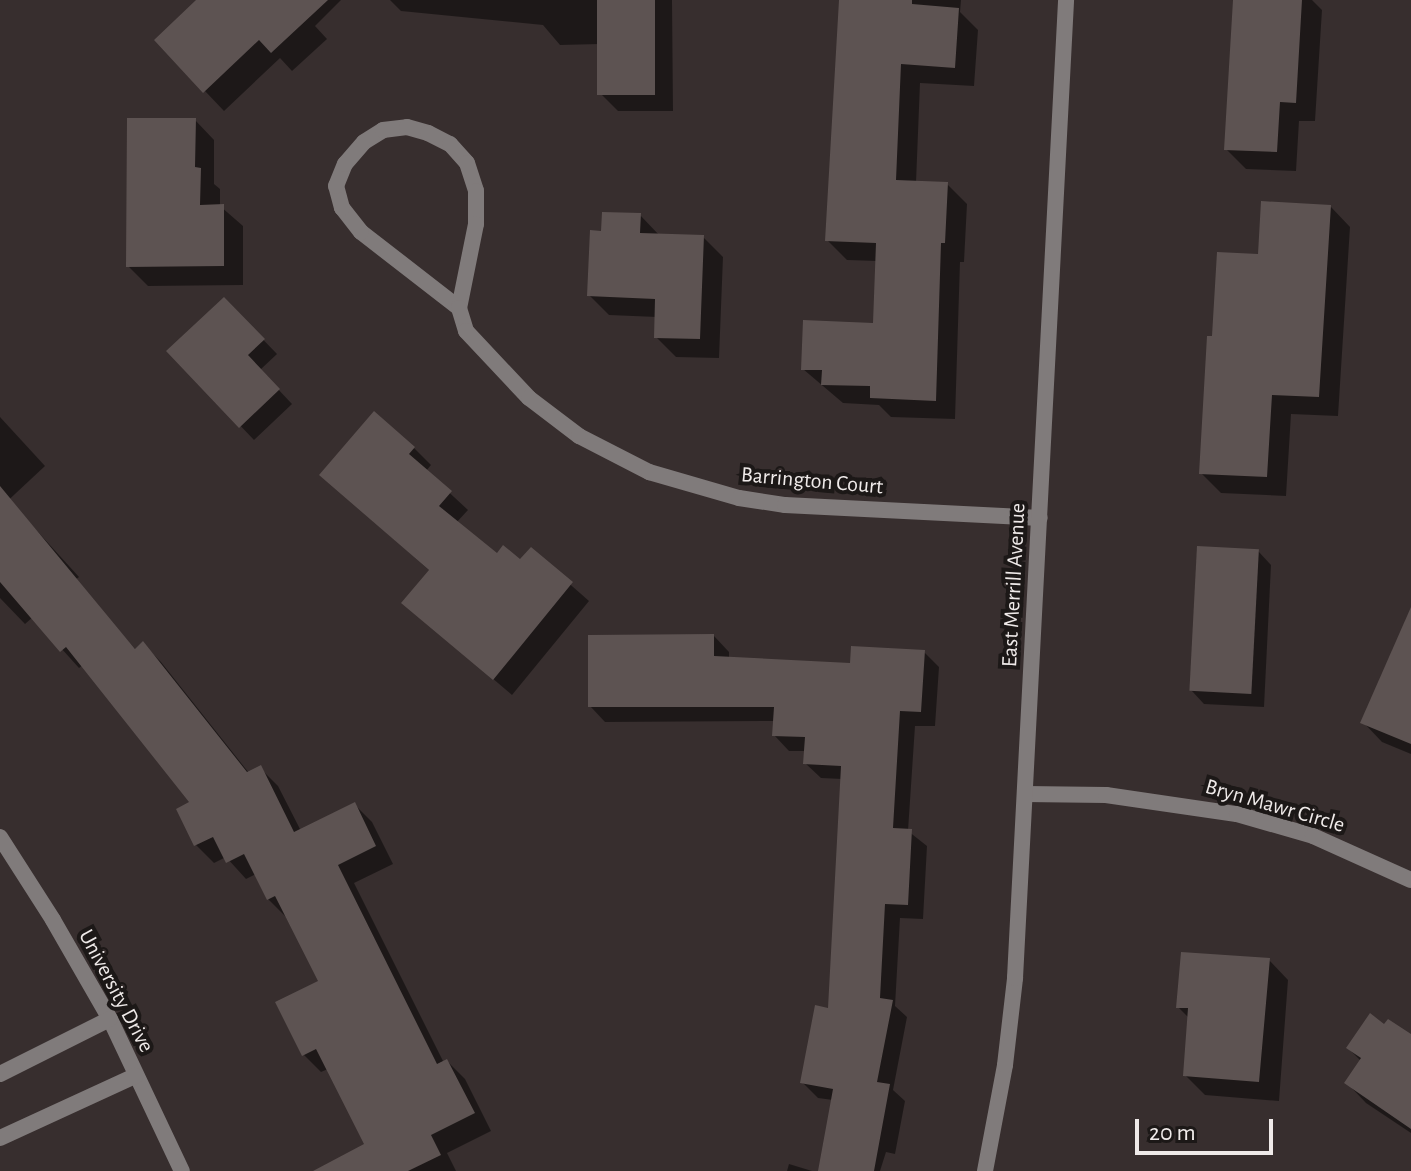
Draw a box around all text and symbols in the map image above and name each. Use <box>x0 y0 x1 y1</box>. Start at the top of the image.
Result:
street label: Barrington Court <box>740 462 884 500</box>
street label: East Merrill Avenue <box>997 502 1031 668</box>
street label: Bryn Mawr Circle <box>1202 773 1348 839</box>
street label: University Drive <box>73 925 159 1057</box>
scale bar <box>1139 1103 1277 1153</box>
text: 20 m <box>1149 1121 1196 1145</box>

